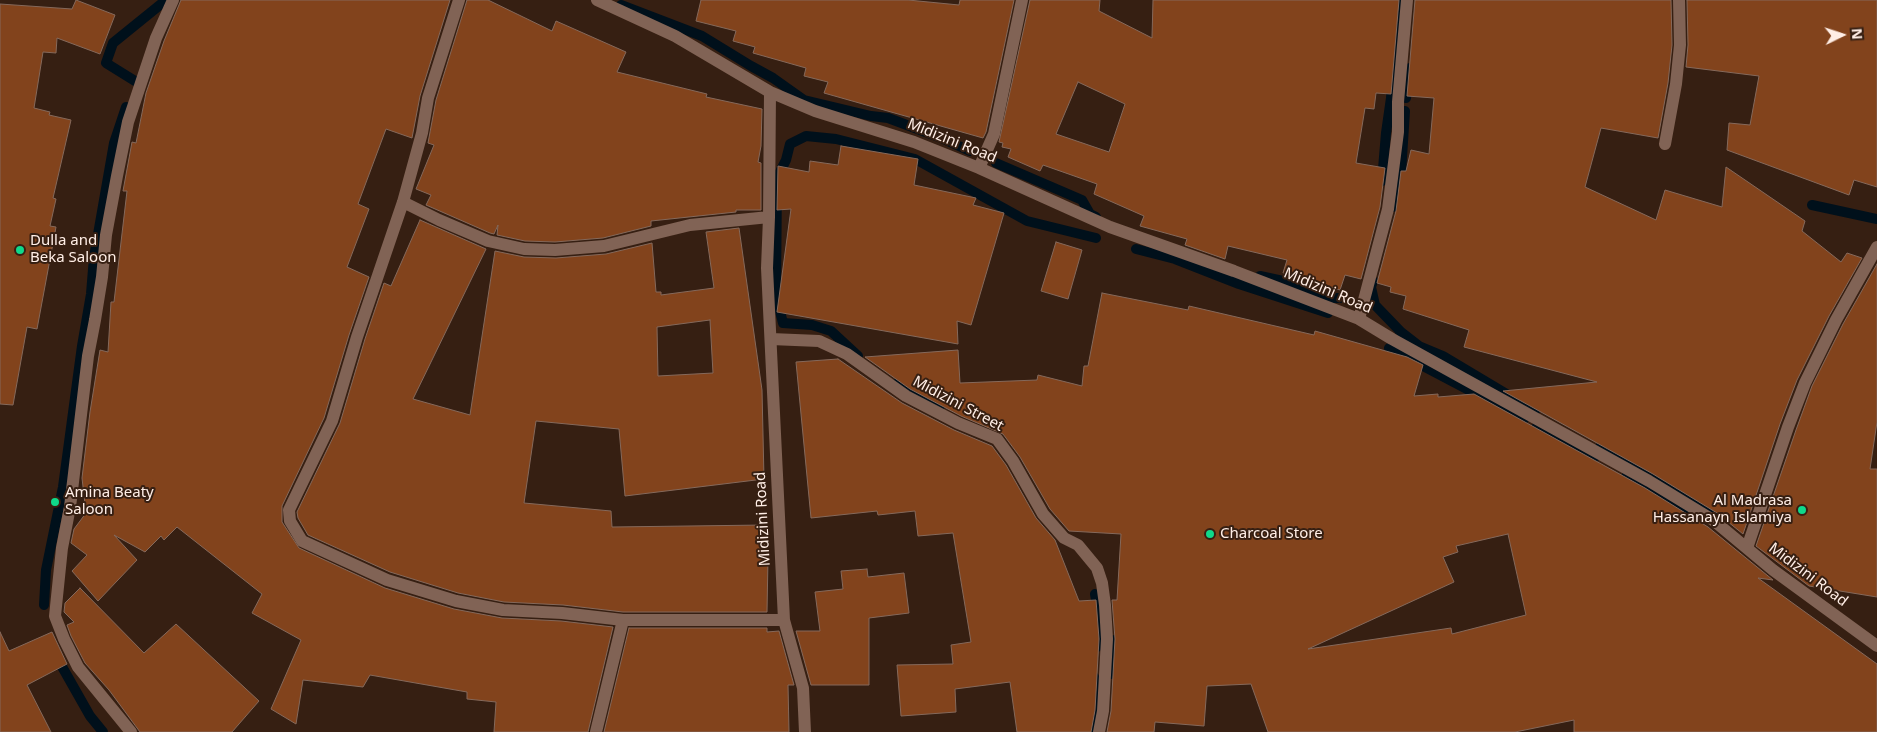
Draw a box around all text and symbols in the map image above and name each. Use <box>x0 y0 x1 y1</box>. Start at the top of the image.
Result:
north arrow <box>1817 10 1867 60</box>
text: N <box>1848 28 1867 40</box>
street label: Midizini Road <box>905 115 999 167</box>
place label: Dulla and Beka Saloon <box>30 232 116 267</box>
marker: Dulla and Beka Saloon <box>14 244 26 256</box>
street label: Midizini Road <box>1281 264 1375 318</box>
street label: Midizini Street <box>909 372 1007 436</box>
street label: Midizini Road <box>752 471 774 567</box>
place label: Amina Beaty Saloon <box>65 484 154 519</box>
place label: Al Madrasa Hassanayn Islamiya <box>1653 492 1792 527</box>
marker: Amina Beaty Saloon <box>49 496 61 508</box>
marker: Al Madrasa Hassanayn Islamiya <box>1796 504 1808 516</box>
place label: Charcoal Store <box>1220 525 1323 543</box>
marker: Charcoal Store <box>1204 528 1216 540</box>
street label: Midizini Road <box>1765 539 1851 611</box>

